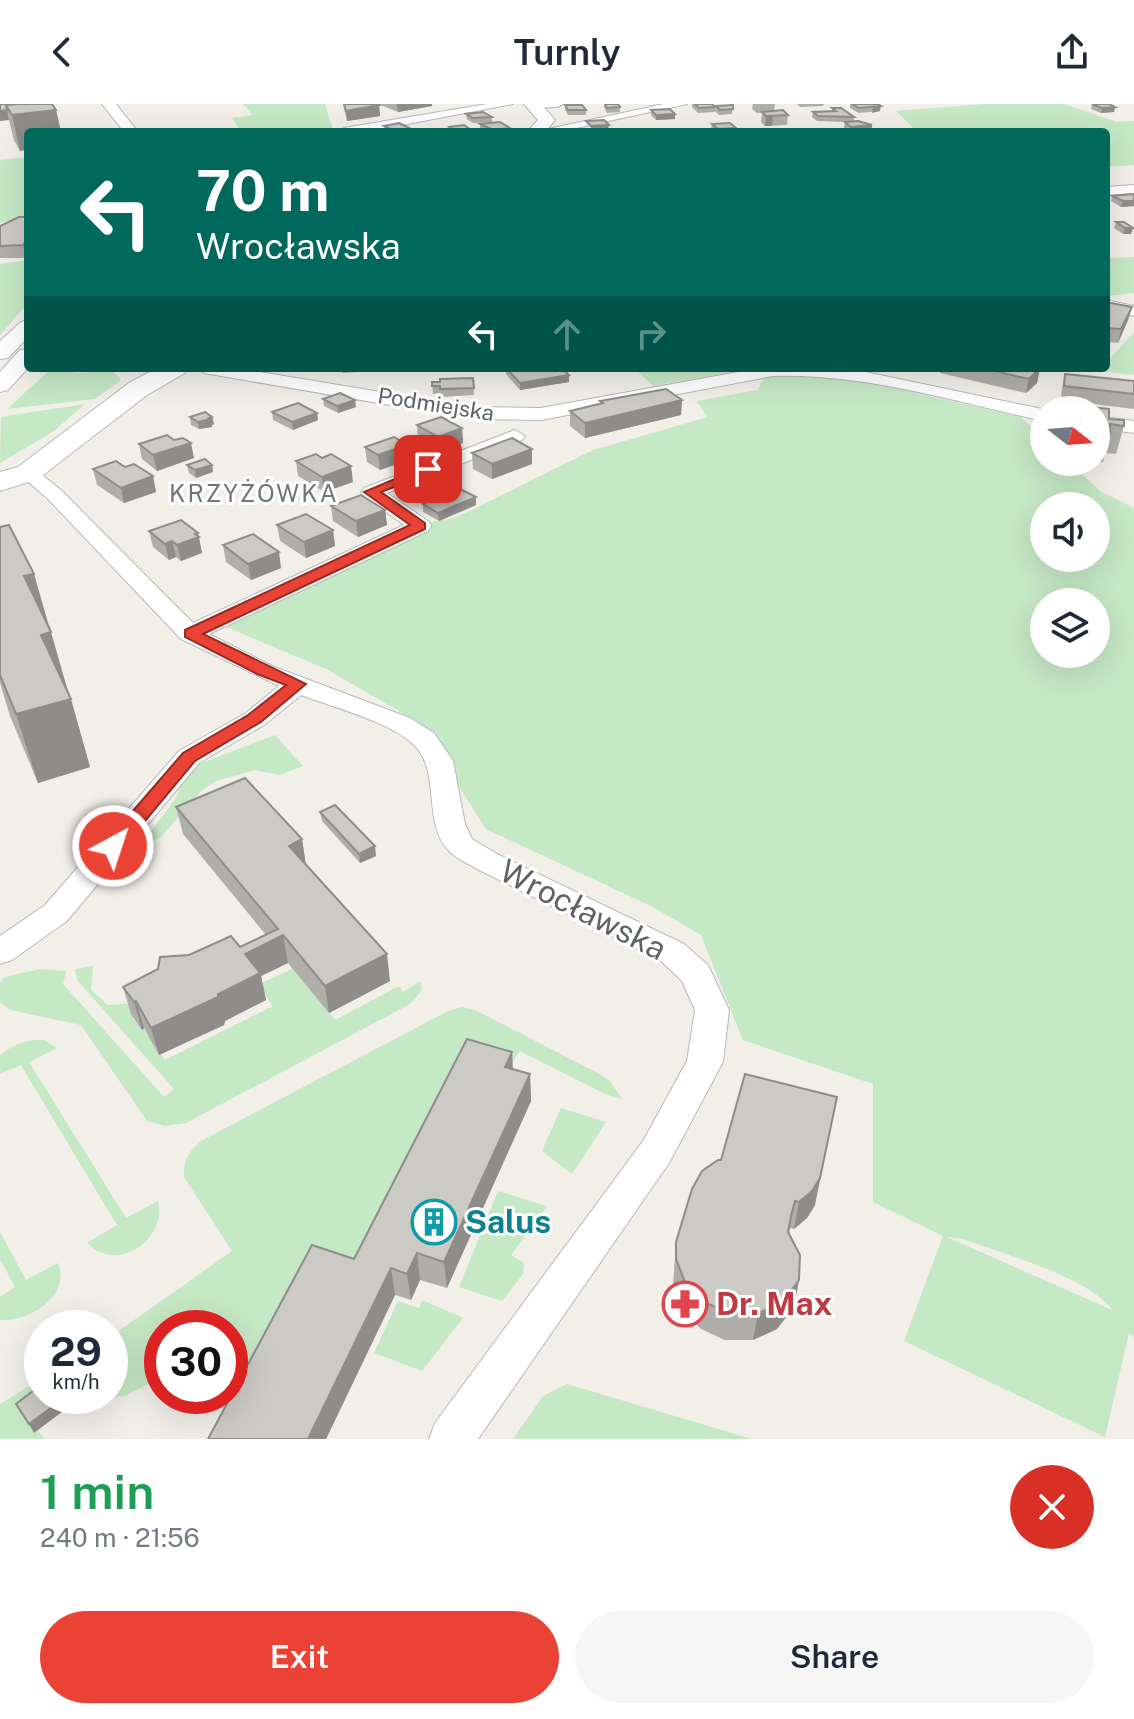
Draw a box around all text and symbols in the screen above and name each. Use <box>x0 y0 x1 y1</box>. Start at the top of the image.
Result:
icon: back <box>40 30 84 74</box>
icon: share <box>1050 30 1094 74</box>
text: Turnly <box>513 31 621 73</box>
text: 70 m <box>196 158 329 224</box>
icon: left <box>64 160 168 264</box>
text: Wrocławska <box>196 225 401 267</box>
icon: left <box>461 312 505 356</box>
icon: ahead <box>545 312 589 356</box>
icon: right <box>629 312 673 356</box>
street label: Podmiejska <box>376 382 496 426</box>
north arrow <box>1030 396 1110 476</box>
map controls <box>1030 396 1110 668</box>
pin <box>394 435 462 503</box>
icon: arrive <box>406 447 450 491</box>
district label: KRZYŻÓWKA <box>169 479 339 507</box>
button: sound <box>1030 492 1110 572</box>
button: layers <box>1030 588 1110 668</box>
position arrow <box>71 804 155 888</box>
street label: Wrocławska <box>494 852 673 967</box>
building icon: Salus <box>410 1198 458 1246</box>
place label: Salus <box>465 1203 551 1240</box>
pharmacy icon: Dr. Max <box>661 1280 709 1328</box>
place label: Dr. Max <box>716 1285 832 1322</box>
speed limit sign: 30 <box>144 1310 248 1414</box>
text: 29 <box>50 1328 102 1375</box>
text: km/h <box>52 1370 100 1394</box>
text: 1 min <box>40 1463 154 1520</box>
button: close <box>1010 1465 1094 1549</box>
text: 240 m · 21:56 <box>40 1522 200 1553</box>
button: Exit <box>40 1611 559 1703</box>
button: Share <box>575 1611 1094 1703</box>

